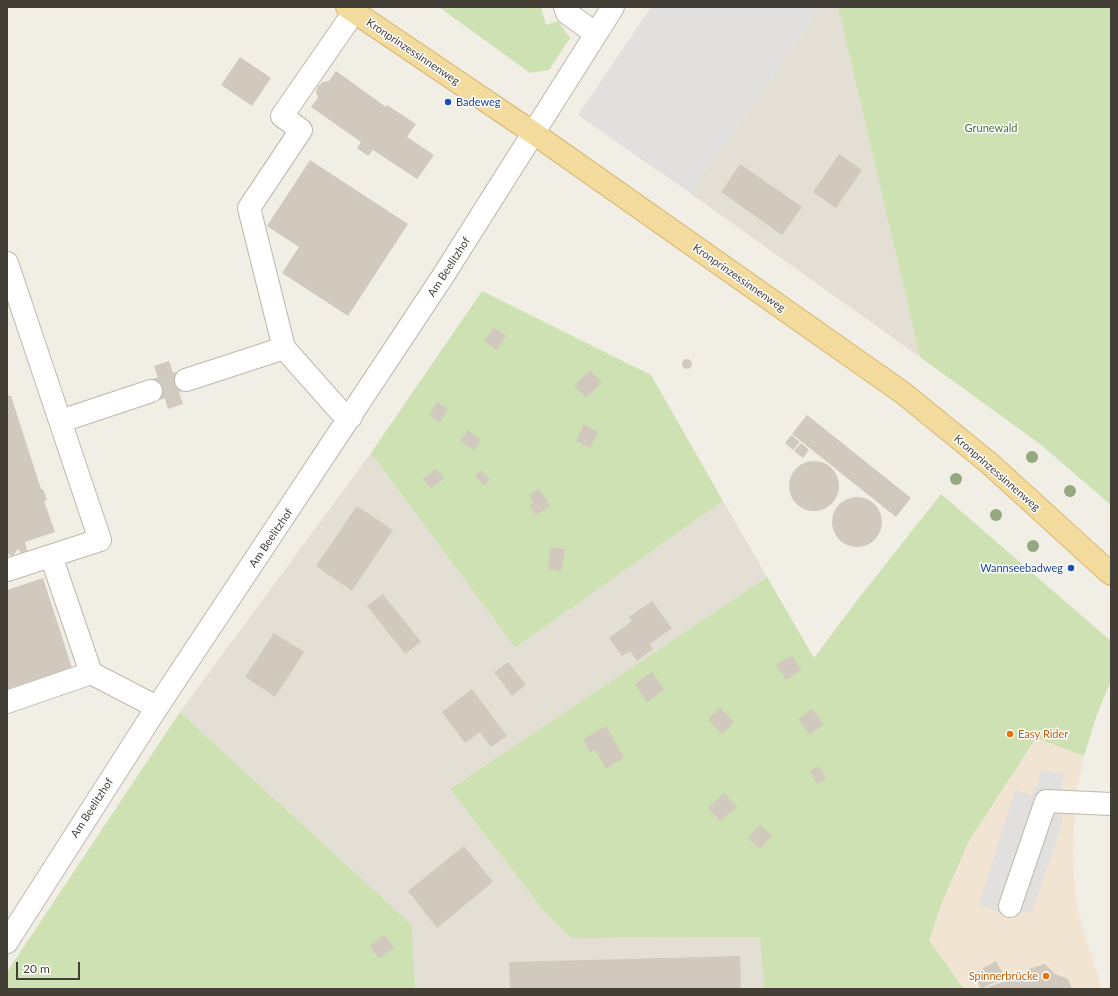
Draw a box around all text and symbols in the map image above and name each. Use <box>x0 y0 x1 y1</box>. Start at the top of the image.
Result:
street label: Kronprinzessinnenweg <box>364 16 462 88</box>
place label: Badeweg <box>456 95 500 109</box>
marker: Badeweg <box>443 97 453 107</box>
park label: Grunewald <box>965 121 1017 135</box>
street label: Am Beelitzhof <box>425 235 473 299</box>
street label: Kronprinzessinnenweg <box>690 241 788 315</box>
street label: Kronprinzessinnenweg <box>951 432 1043 514</box>
street label: Am Beelitzhof <box>246 506 296 570</box>
place label: Wannseebadweg <box>980 561 1063 575</box>
marker: Wannseebadweg <box>1066 563 1076 573</box>
place label: Easy Rider <box>1018 727 1068 741</box>
marker: Easy Rider <box>1005 729 1015 739</box>
street label: Am Beelitzhof <box>68 776 116 840</box>
scale bar <box>18 954 82 980</box>
text: 20 m <box>23 961 50 976</box>
place label: Spinnerbrücke <box>969 969 1038 983</box>
marker: Spinnerbrücke <box>1041 971 1051 981</box>

